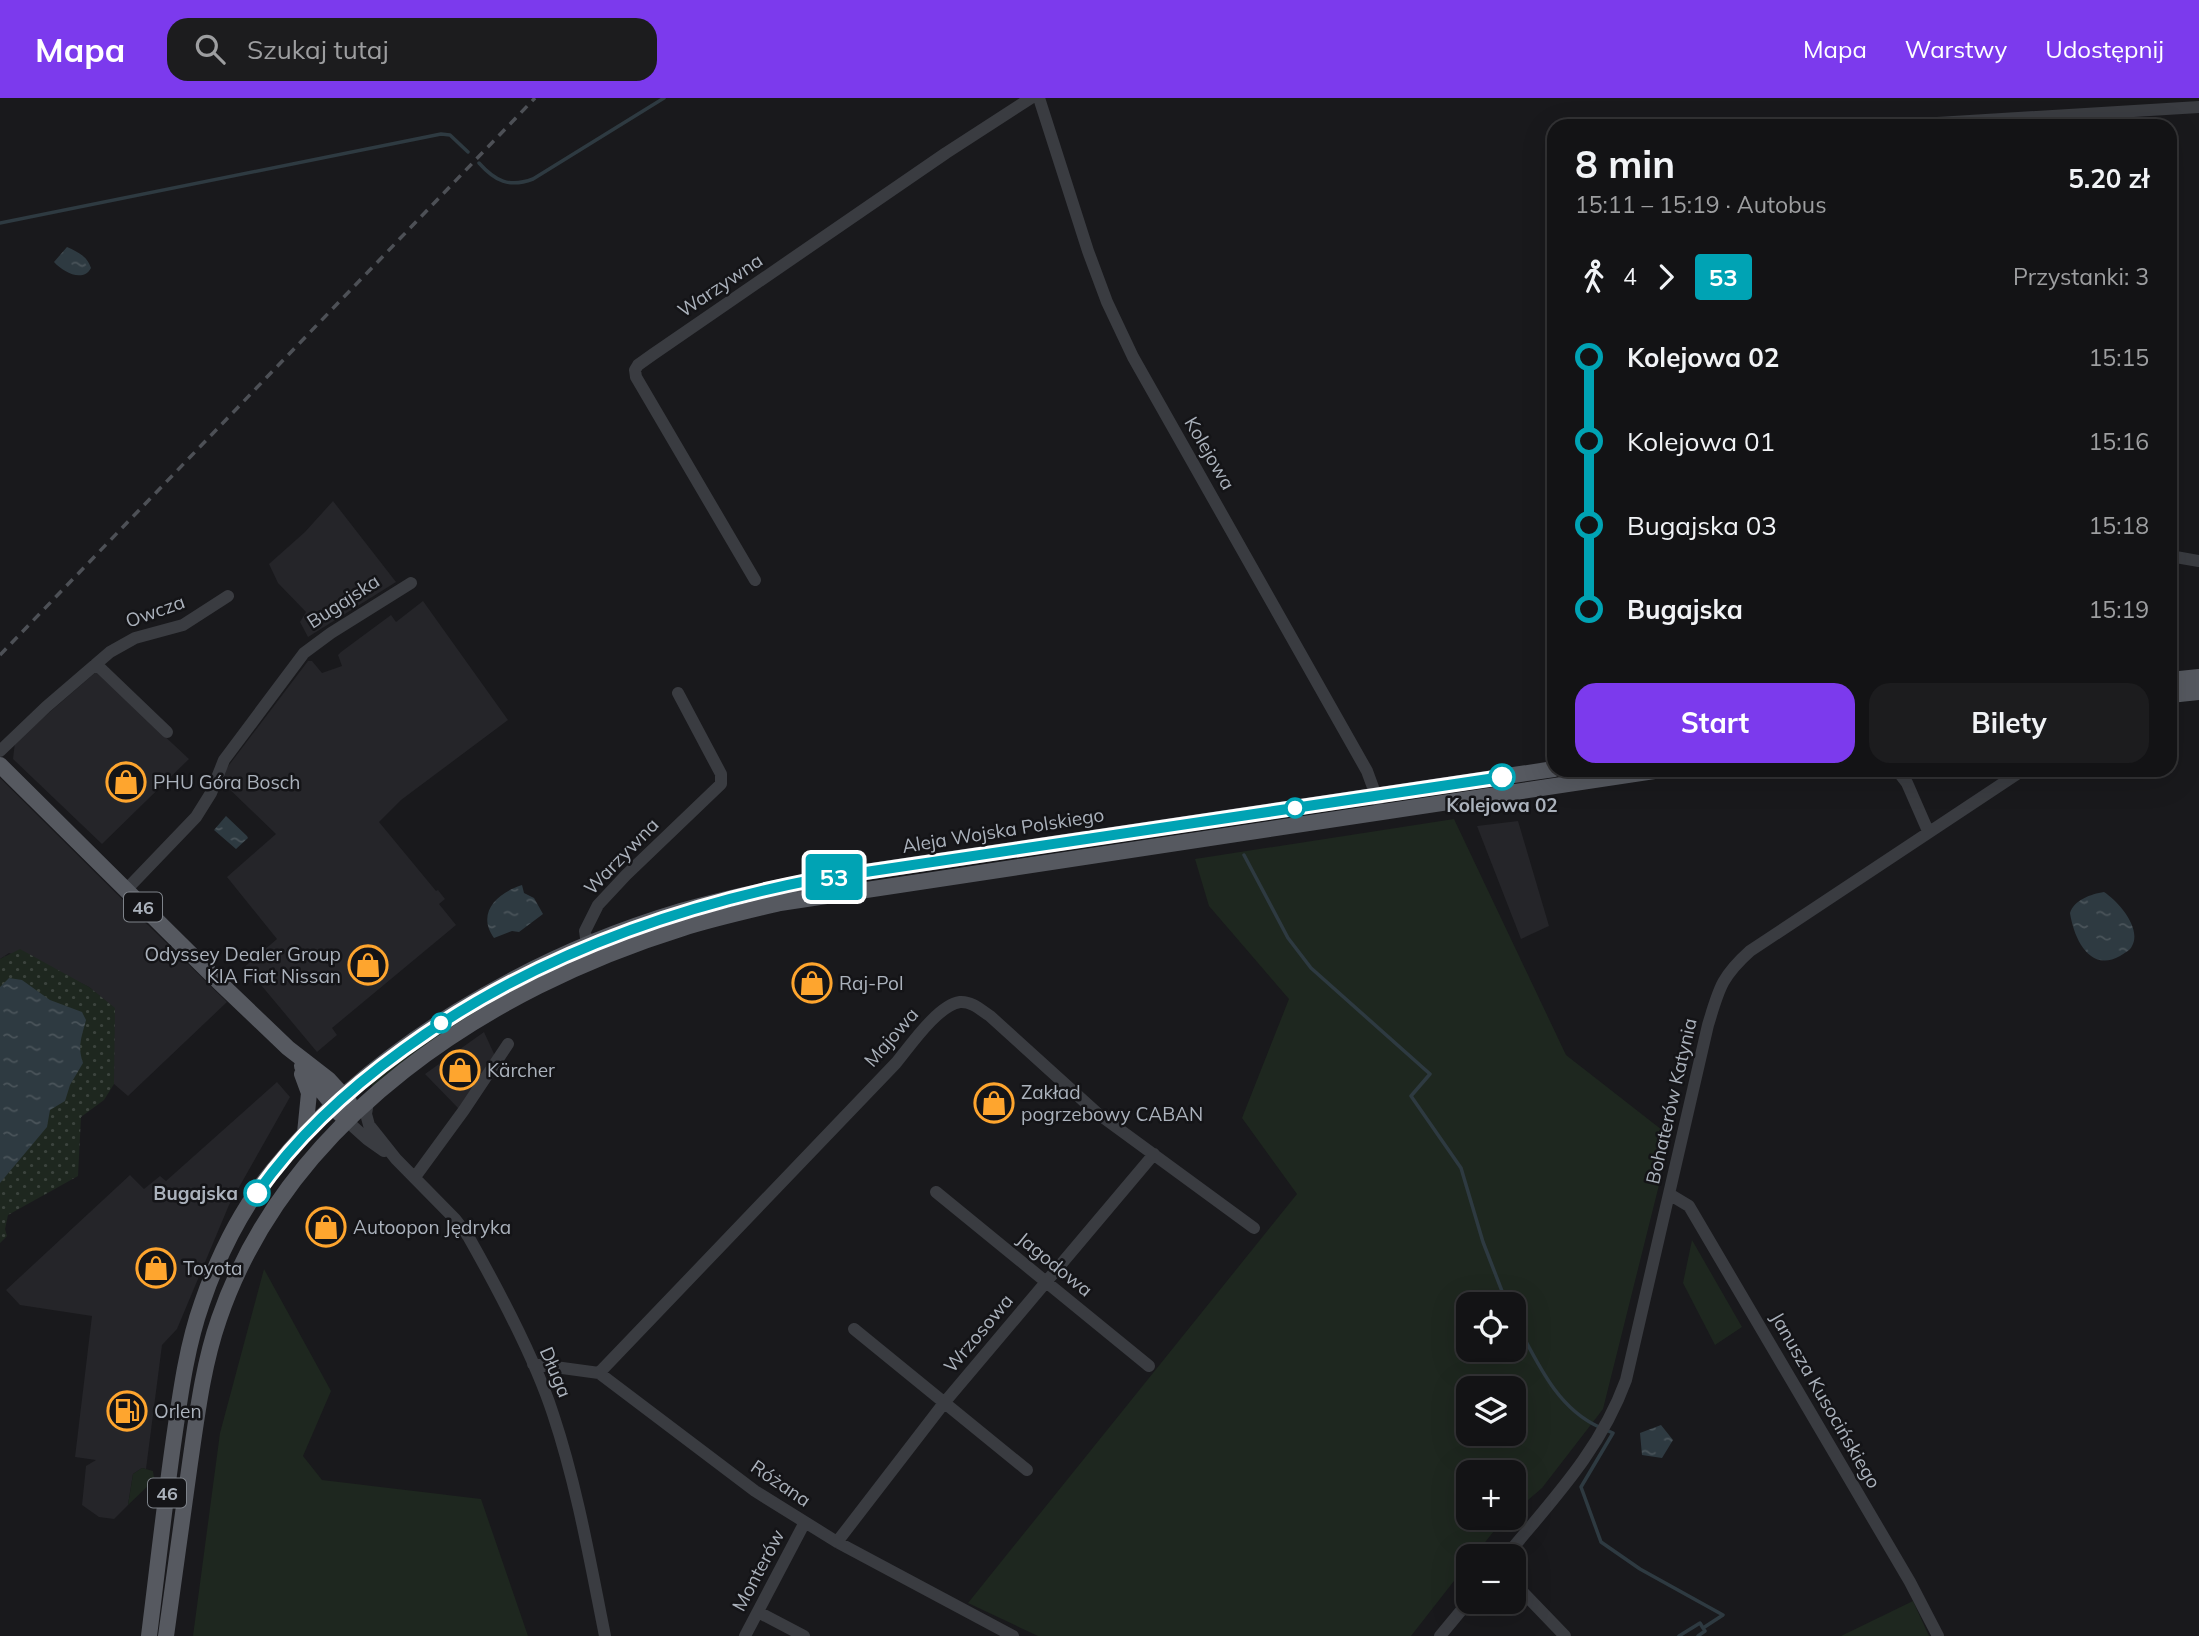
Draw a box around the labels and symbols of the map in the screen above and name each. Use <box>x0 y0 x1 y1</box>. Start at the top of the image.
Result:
street label: Warzywna <box>673 248 767 322</box>
street label: Kolejowa <box>1179 412 1241 494</box>
street label: Bugajska <box>302 569 384 633</box>
street label: Owcza <box>122 589 188 633</box>
shop icon: PHU Góra Bosch <box>105 761 147 803</box>
marker: Kolejowa 02 <box>1489 764 1515 790</box>
place label: PHU Góra Bosch <box>153 770 300 794</box>
place label: Kolejowa 02 <box>1446 793 1558 817</box>
unlabelled marker <box>1285 798 1305 818</box>
street label: Aleja Wojska Polskiego <box>900 802 1106 858</box>
street label: Warzywna <box>579 813 663 899</box>
line badge: 53 <box>802 854 866 900</box>
road number: 46 <box>124 892 162 922</box>
place label: Odyssey Dealer Group KIA Fiat Nissan <box>144 942 341 988</box>
shop icon: Odyssey Dealer Group KIA Fiat Nissan <box>347 944 389 986</box>
shop icon: Raj-Pol <box>791 962 833 1004</box>
place label: Raj-Pol <box>839 971 903 995</box>
street label: Majowa <box>859 1002 923 1072</box>
unlabelled marker <box>431 1013 451 1033</box>
street label: Bohaterów Katynia <box>1640 1016 1702 1186</box>
shop icon: Kärcher <box>439 1049 481 1091</box>
place label: Kärcher <box>487 1058 555 1082</box>
place label: Zakład pogrzebowy CABAN <box>1021 1080 1203 1126</box>
shop icon: Zakład pogrzebowy CABAN <box>973 1082 1015 1124</box>
marker: Bugajska <box>244 1180 270 1206</box>
place label: Bugajska <box>153 1181 238 1205</box>
shop icon: Autoopon Jędryka <box>305 1206 347 1248</box>
place label: Autoopon Jędryka <box>353 1215 511 1239</box>
street label: Jagodowa <box>1013 1226 1097 1302</box>
shop icon: Toyota <box>135 1247 177 1289</box>
place label: Toyota <box>183 1256 243 1280</box>
street label: Wrzosowa <box>938 1289 1018 1377</box>
street label: Janusza Kusocińskiego <box>1766 1308 1886 1492</box>
street label: Długa <box>535 1343 577 1401</box>
fuel station icon: Orlen <box>106 1390 148 1432</box>
place label: Orlen <box>154 1399 202 1423</box>
street label: Różana <box>746 1454 816 1512</box>
road number: 46 <box>148 1478 186 1508</box>
street label: Monterów <box>726 1525 790 1615</box>

